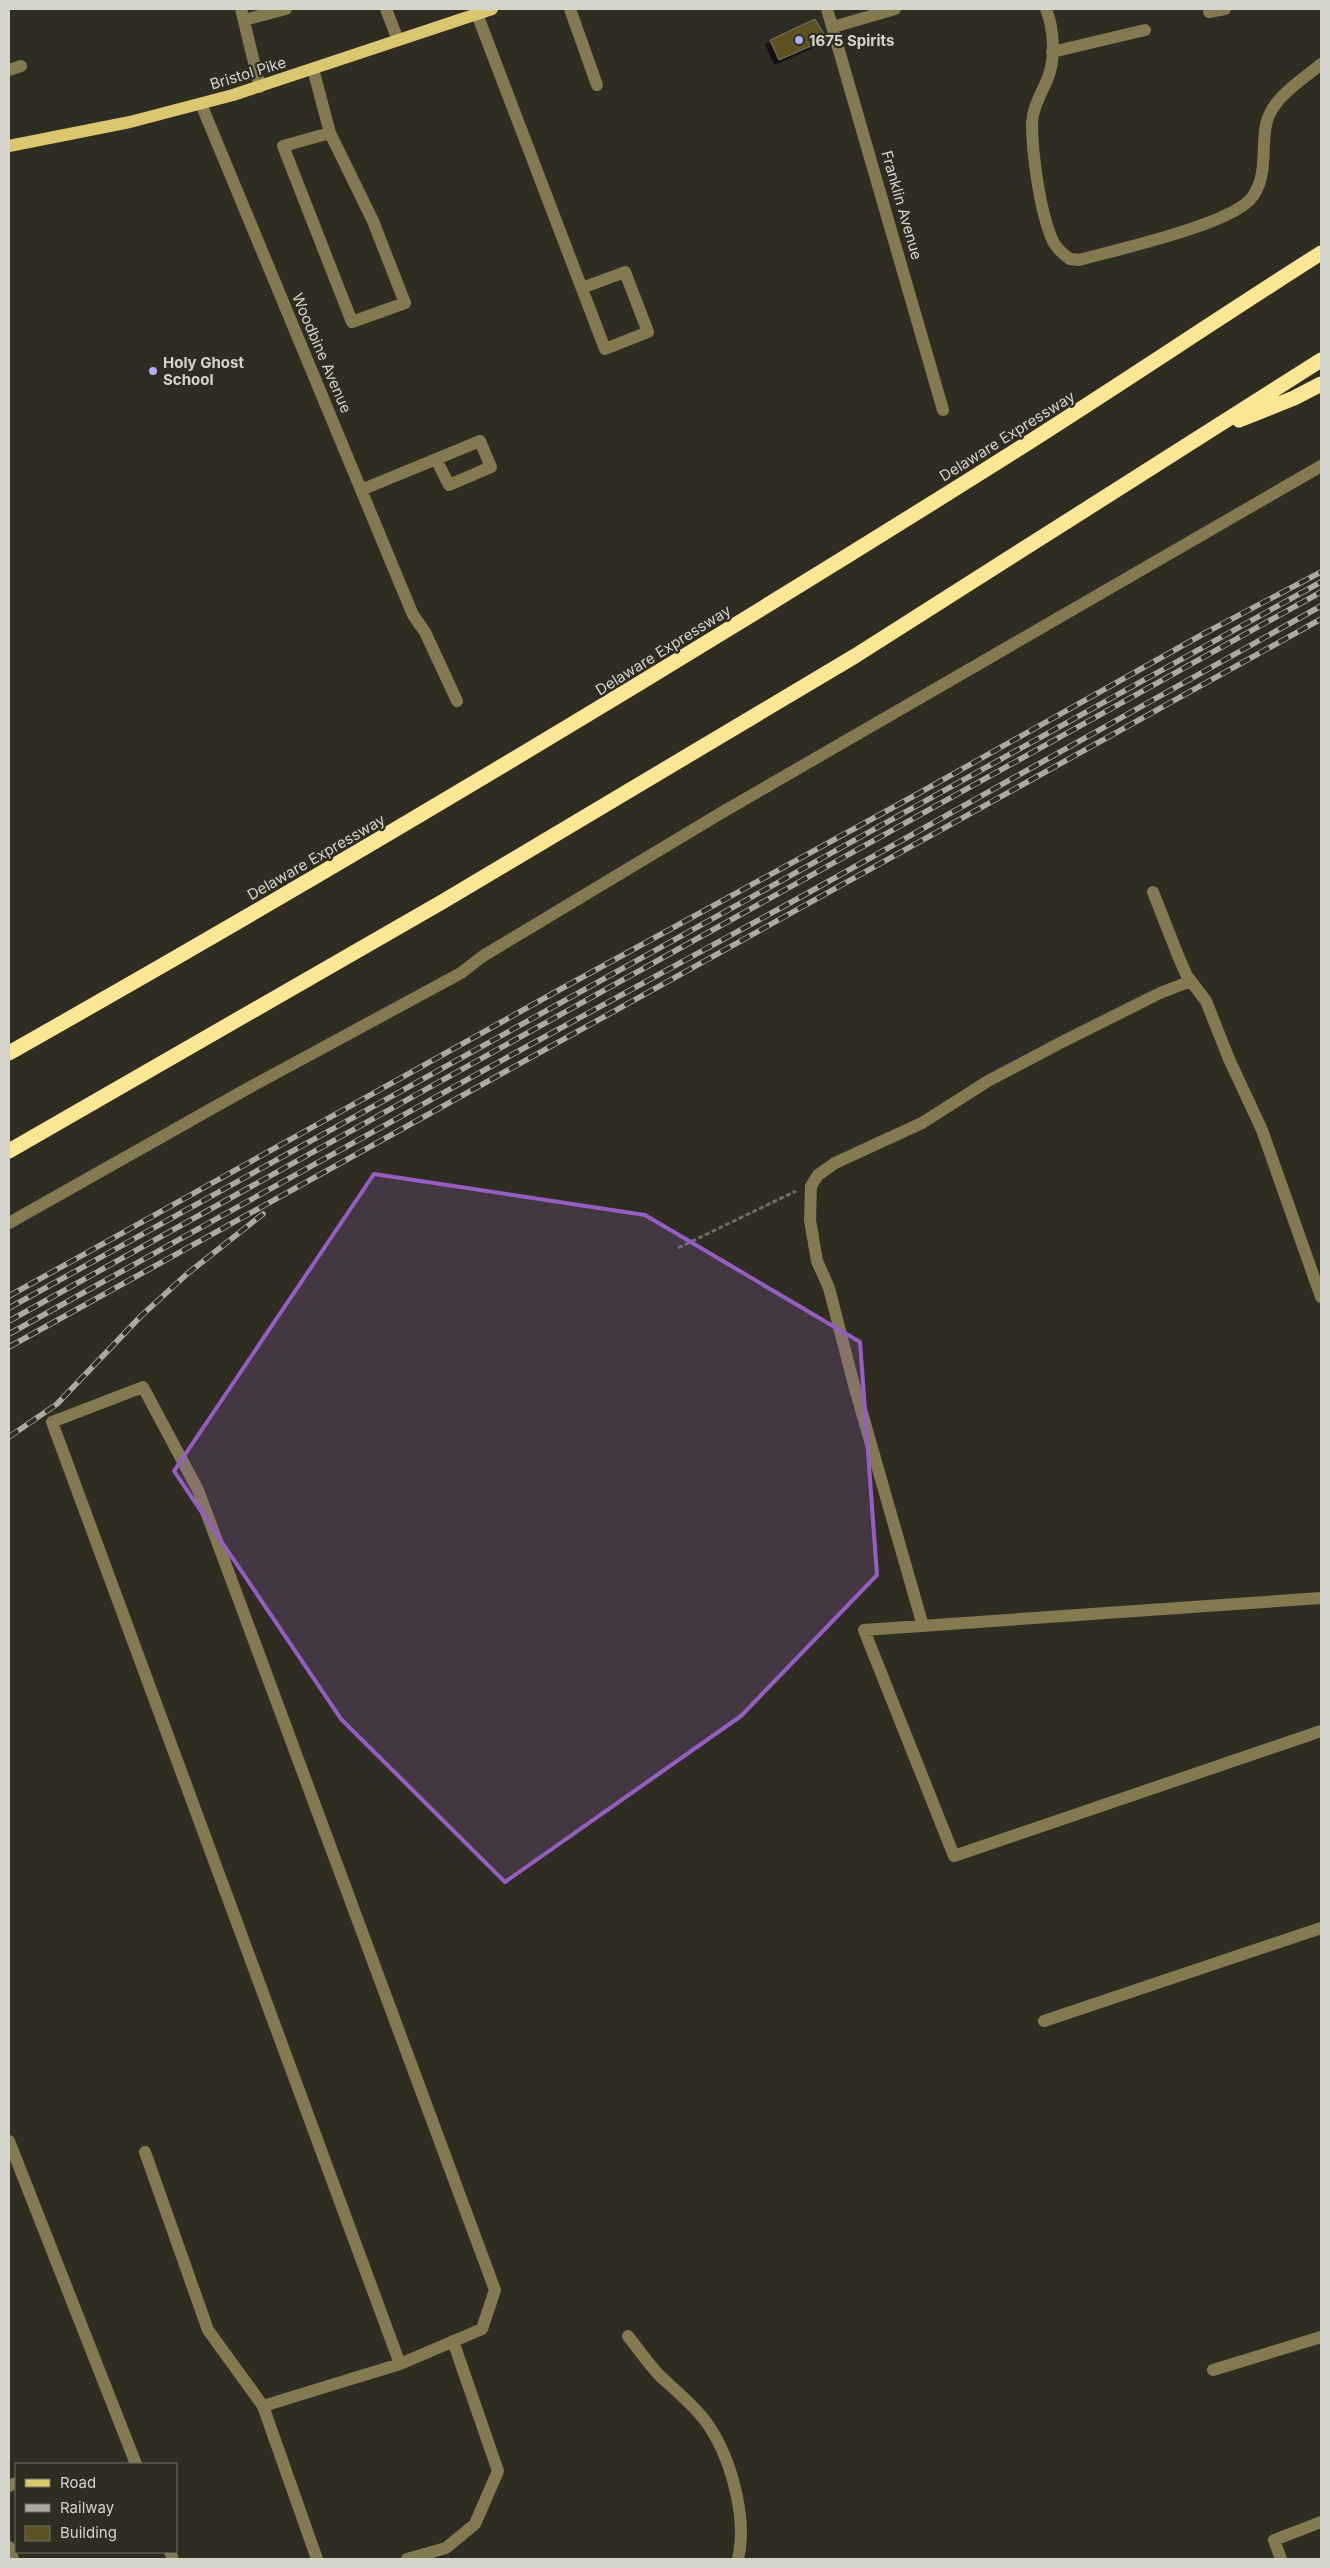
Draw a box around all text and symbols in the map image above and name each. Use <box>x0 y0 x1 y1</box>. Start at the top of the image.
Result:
place label: 1675 Spirits <box>809 31 894 50</box>
marker: 1675 Spirits <box>793 34 805 46</box>
street label: Bristol Pike <box>208 52 288 94</box>
street label: Franklin Avenue <box>877 148 927 262</box>
street label: Woodbine Avenue <box>288 290 356 416</box>
place label: Holy Ghost School <box>163 353 244 389</box>
marker: Holy Ghost School <box>147 365 159 377</box>
street label: Delaware Expressway <box>936 386 1079 485</box>
street label: Delaware Expressway <box>592 600 735 699</box>
street label: Delaware Expressway <box>244 809 389 904</box>
legend <box>15 2463 178 2553</box>
text: Road <box>60 2473 96 2492</box>
text: Railway <box>60 2498 115 2517</box>
text: Building <box>60 2523 117 2542</box>

